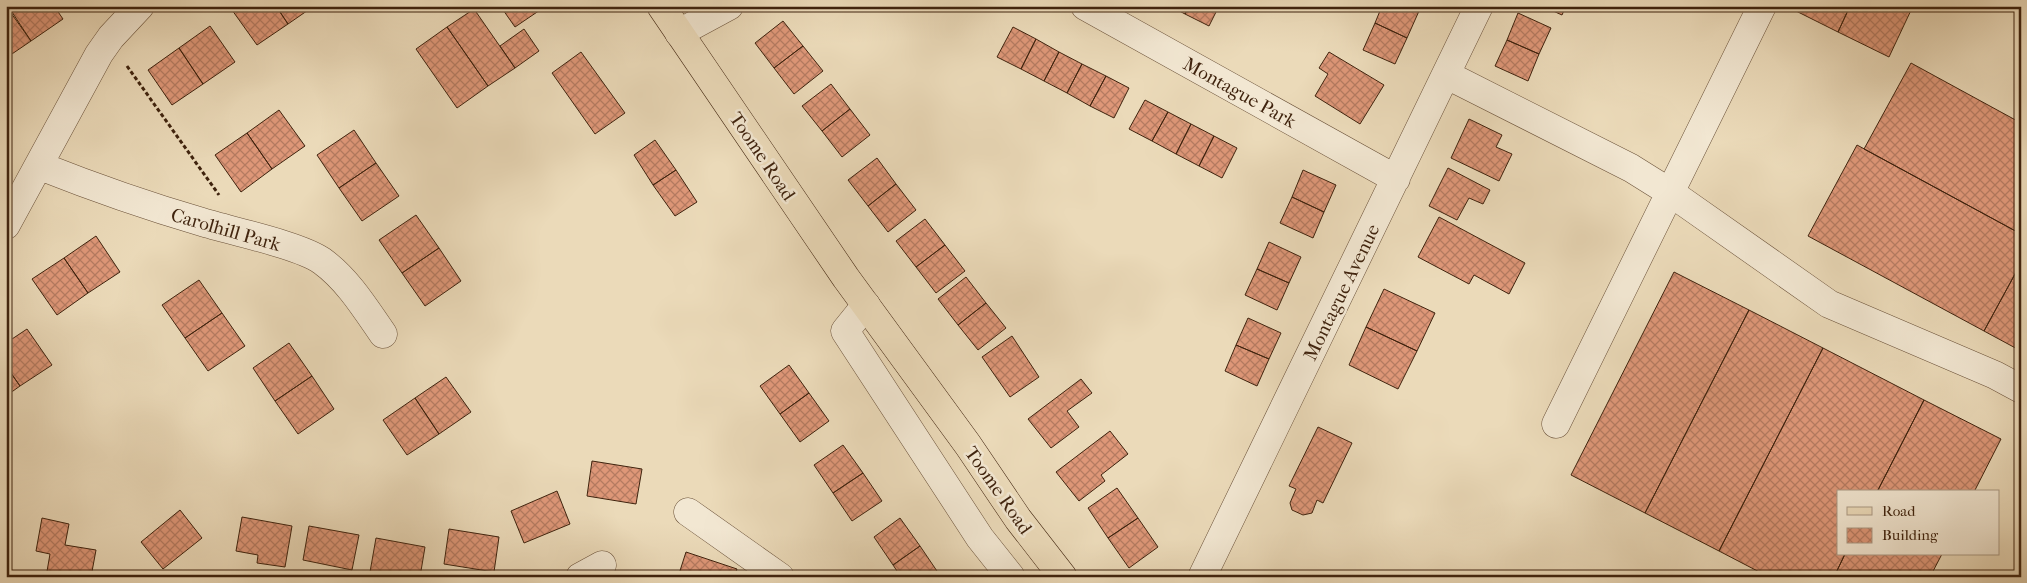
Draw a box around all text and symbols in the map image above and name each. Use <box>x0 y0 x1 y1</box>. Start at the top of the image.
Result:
street label: Montague Park <box>1179 53 1300 133</box>
street label: Toome Road <box>725 108 800 205</box>
street label: Carolhill Park <box>168 204 283 256</box>
street label: Montague Avenue <box>1299 221 1384 364</box>
street label: Toome Road <box>960 443 1037 539</box>
legend <box>1837 490 2000 556</box>
text: Road <box>1882 502 1916 520</box>
text: Building <box>1882 526 1939 544</box>

